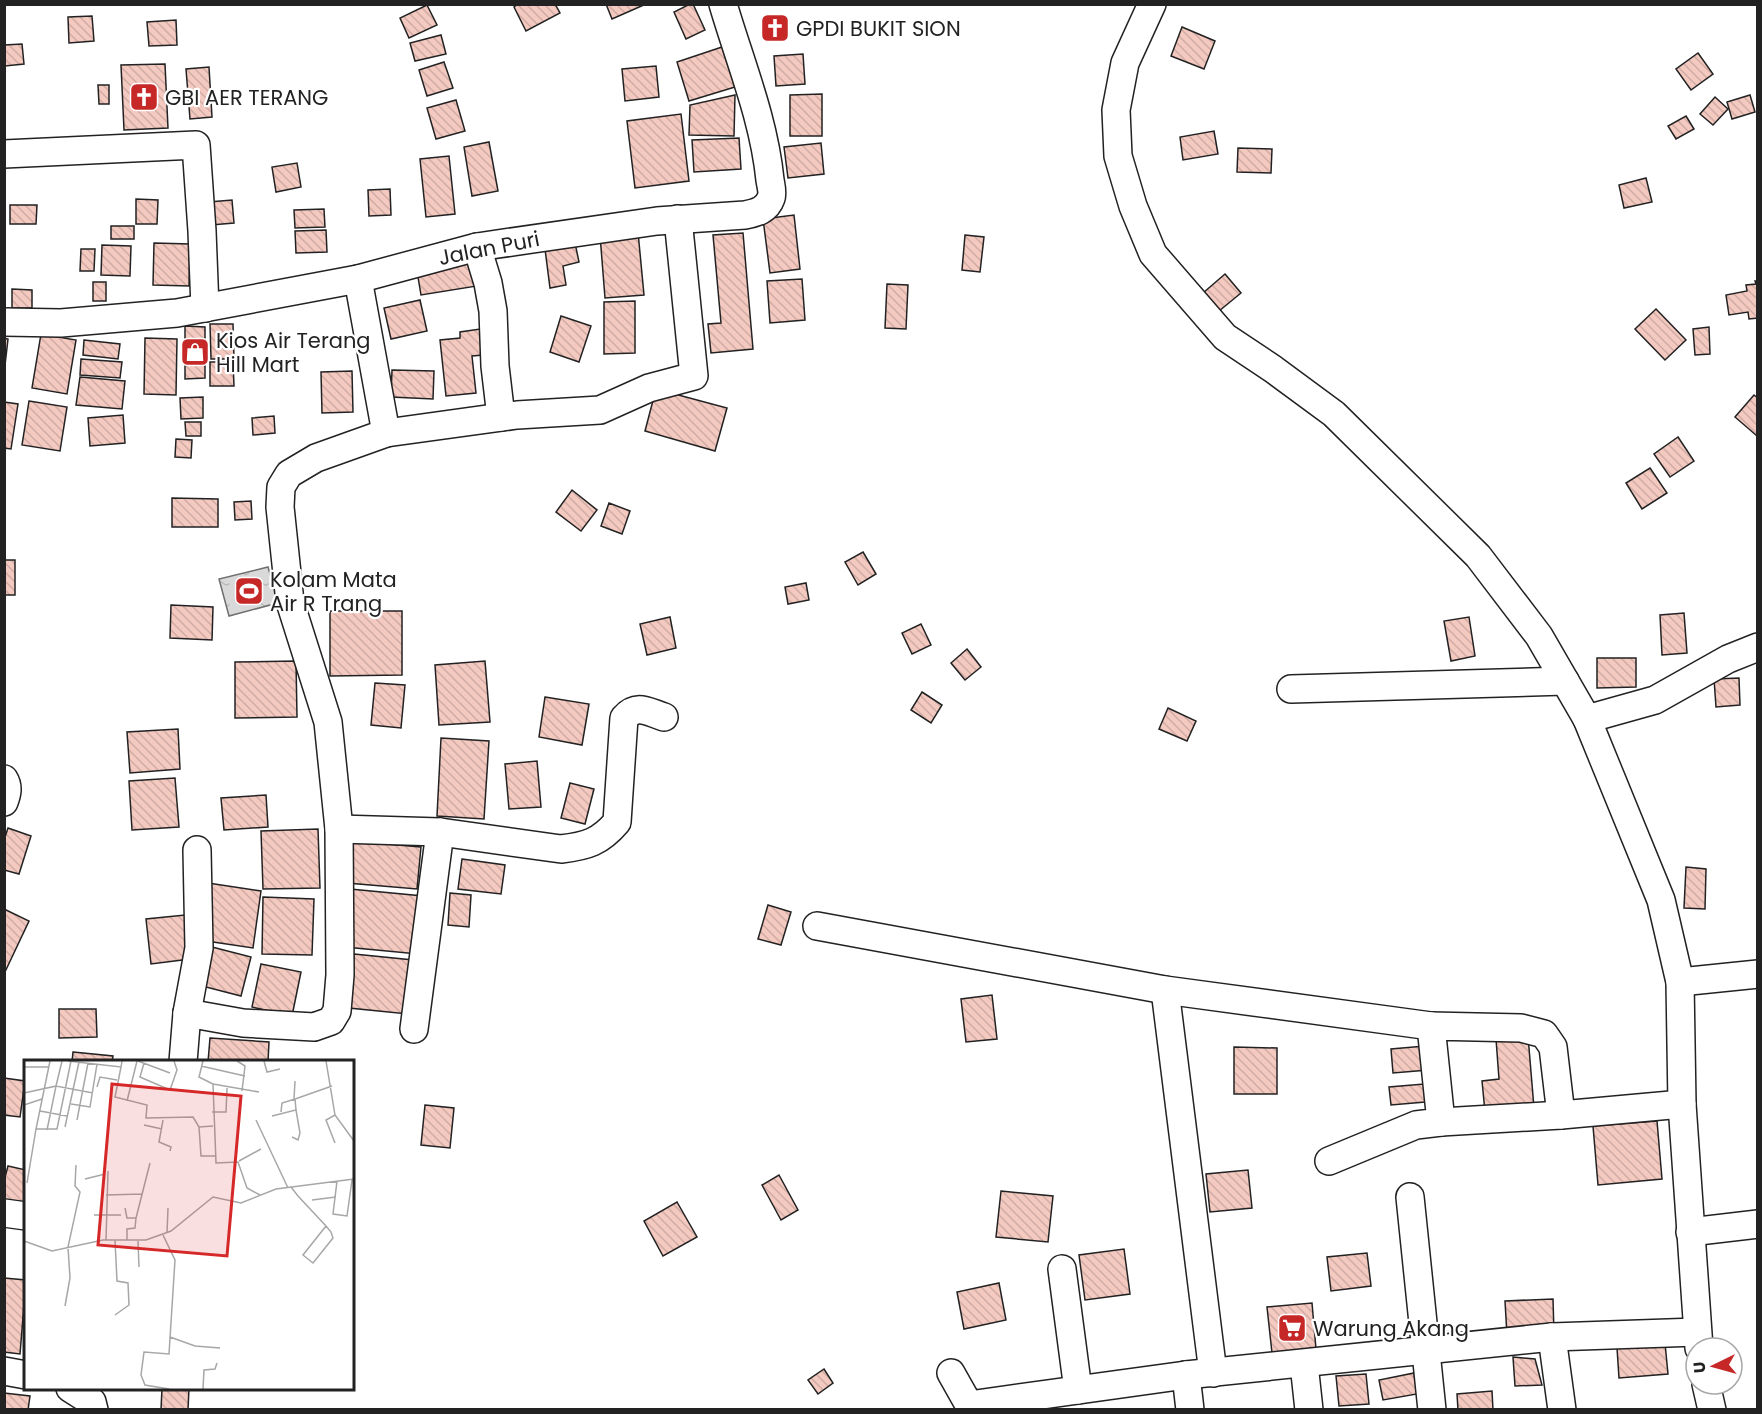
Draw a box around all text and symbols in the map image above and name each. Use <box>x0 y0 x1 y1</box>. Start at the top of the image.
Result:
church icon: GPDI BUKIT SION <box>759 12 791 44</box>
place label: GPDI BUKIT SION <box>796 14 961 43</box>
church icon: GBI AER TERANG <box>128 81 160 113</box>
place label: GBI AER TERANG <box>165 83 328 112</box>
street label: Jalan Puri <box>436 224 542 272</box>
place label: Kios Air Terang Hill Mart <box>216 326 371 379</box>
shop icon: Kios Air Terang Hill Mart <box>179 336 211 368</box>
place label: Kolam Mata Air R Trang <box>270 565 397 618</box>
sports icon: Kolam Mata Air R Trang <box>233 575 265 607</box>
inset map <box>24 1060 354 1390</box>
supermarket icon: Warung Akang <box>1276 1312 1308 1344</box>
place label: Warung Akang <box>1313 1314 1469 1343</box>
north arrow <box>1684 1336 1744 1396</box>
text: U <box>1688 1361 1712 1374</box>

